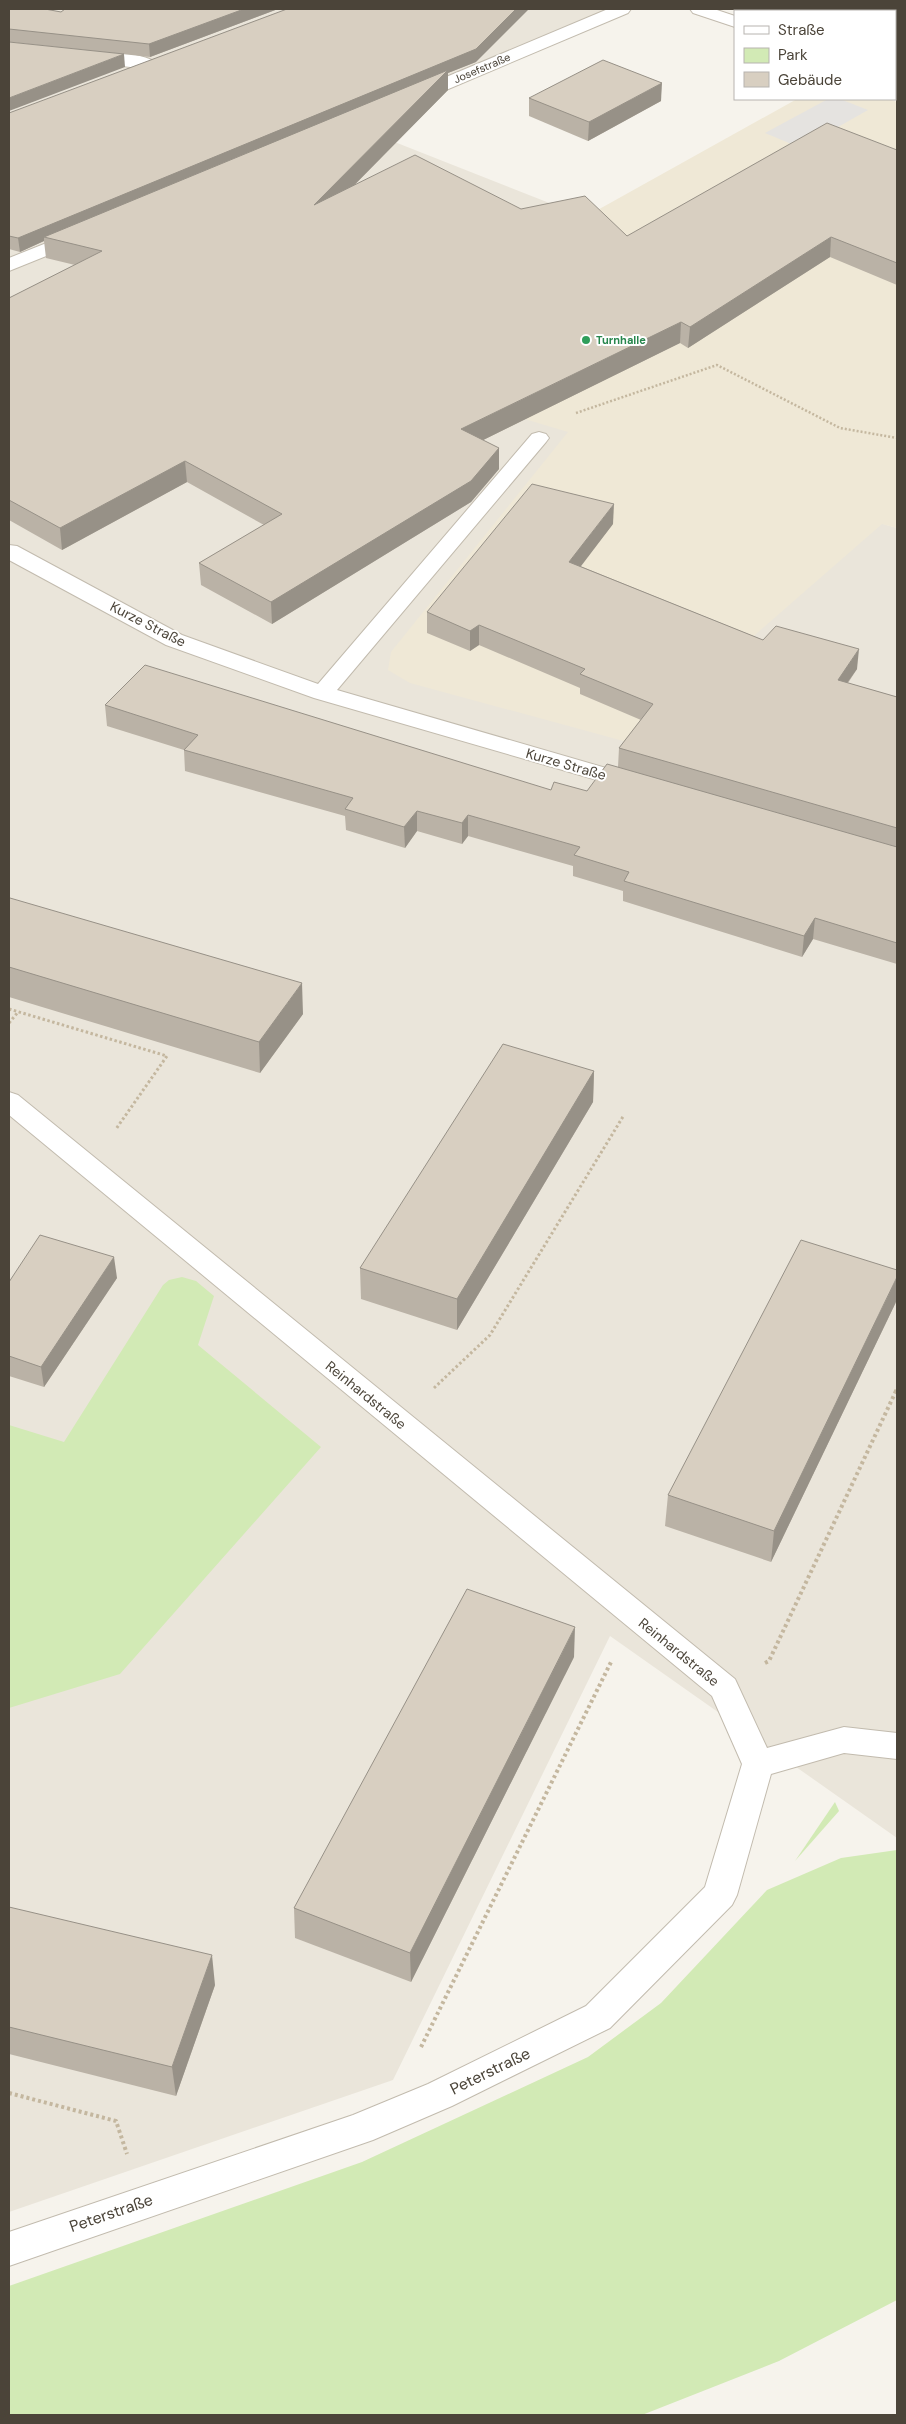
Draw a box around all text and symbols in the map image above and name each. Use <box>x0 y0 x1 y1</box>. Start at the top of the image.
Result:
legend <box>734 10 896 100</box>
text: Straße <box>778 20 825 40</box>
text: Park <box>778 45 808 65</box>
street label: Josefstraße <box>451 50 513 86</box>
text: Gebäude <box>778 70 842 90</box>
place label: Turnhalle <box>596 333 646 347</box>
marker: Turnhalle <box>580 334 592 346</box>
street label: Kurze Straße <box>107 597 189 651</box>
street label: Kurze Straße <box>524 744 608 784</box>
street label: Reinhardstraße <box>322 1357 410 1433</box>
street label: Reinhardstraße <box>635 1614 723 1690</box>
street label: Peterstraße <box>446 2043 534 2099</box>
street label: Peterstraße <box>67 2189 155 2237</box>

